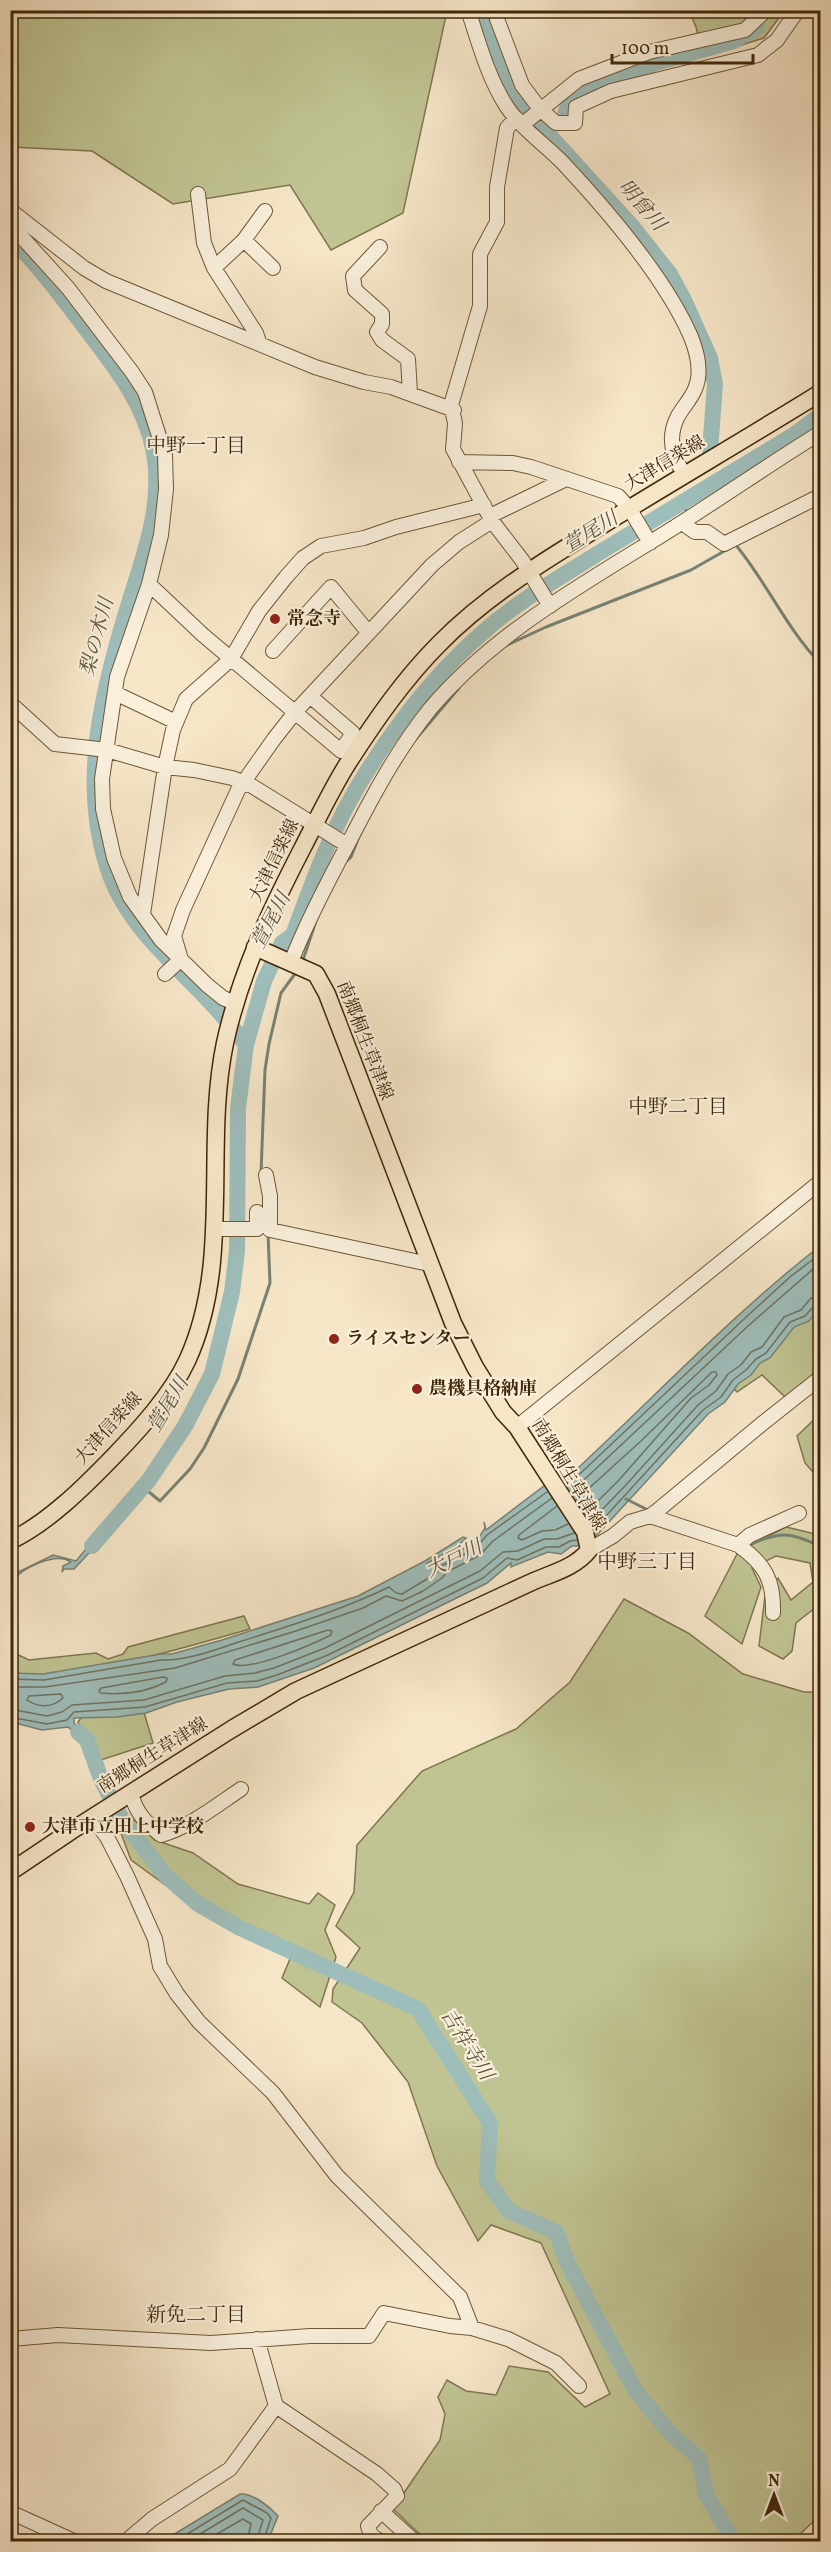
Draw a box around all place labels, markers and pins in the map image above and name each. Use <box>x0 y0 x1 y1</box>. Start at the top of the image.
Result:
place label: 常念寺 <box>287 607 341 632</box>
marker: 常念寺 <box>268 612 282 626</box>
place label: ライスセンター <box>346 1327 471 1352</box>
marker: ライスセンター <box>327 1332 341 1346</box>
place label: 農機具格納庫 <box>429 1377 537 1402</box>
marker: 農機具格納庫 <box>410 1382 424 1396</box>
place label: 大津市立田上中学校 <box>42 1815 204 1840</box>
marker: 大津市立田上中学校 <box>23 1820 37 1834</box>

